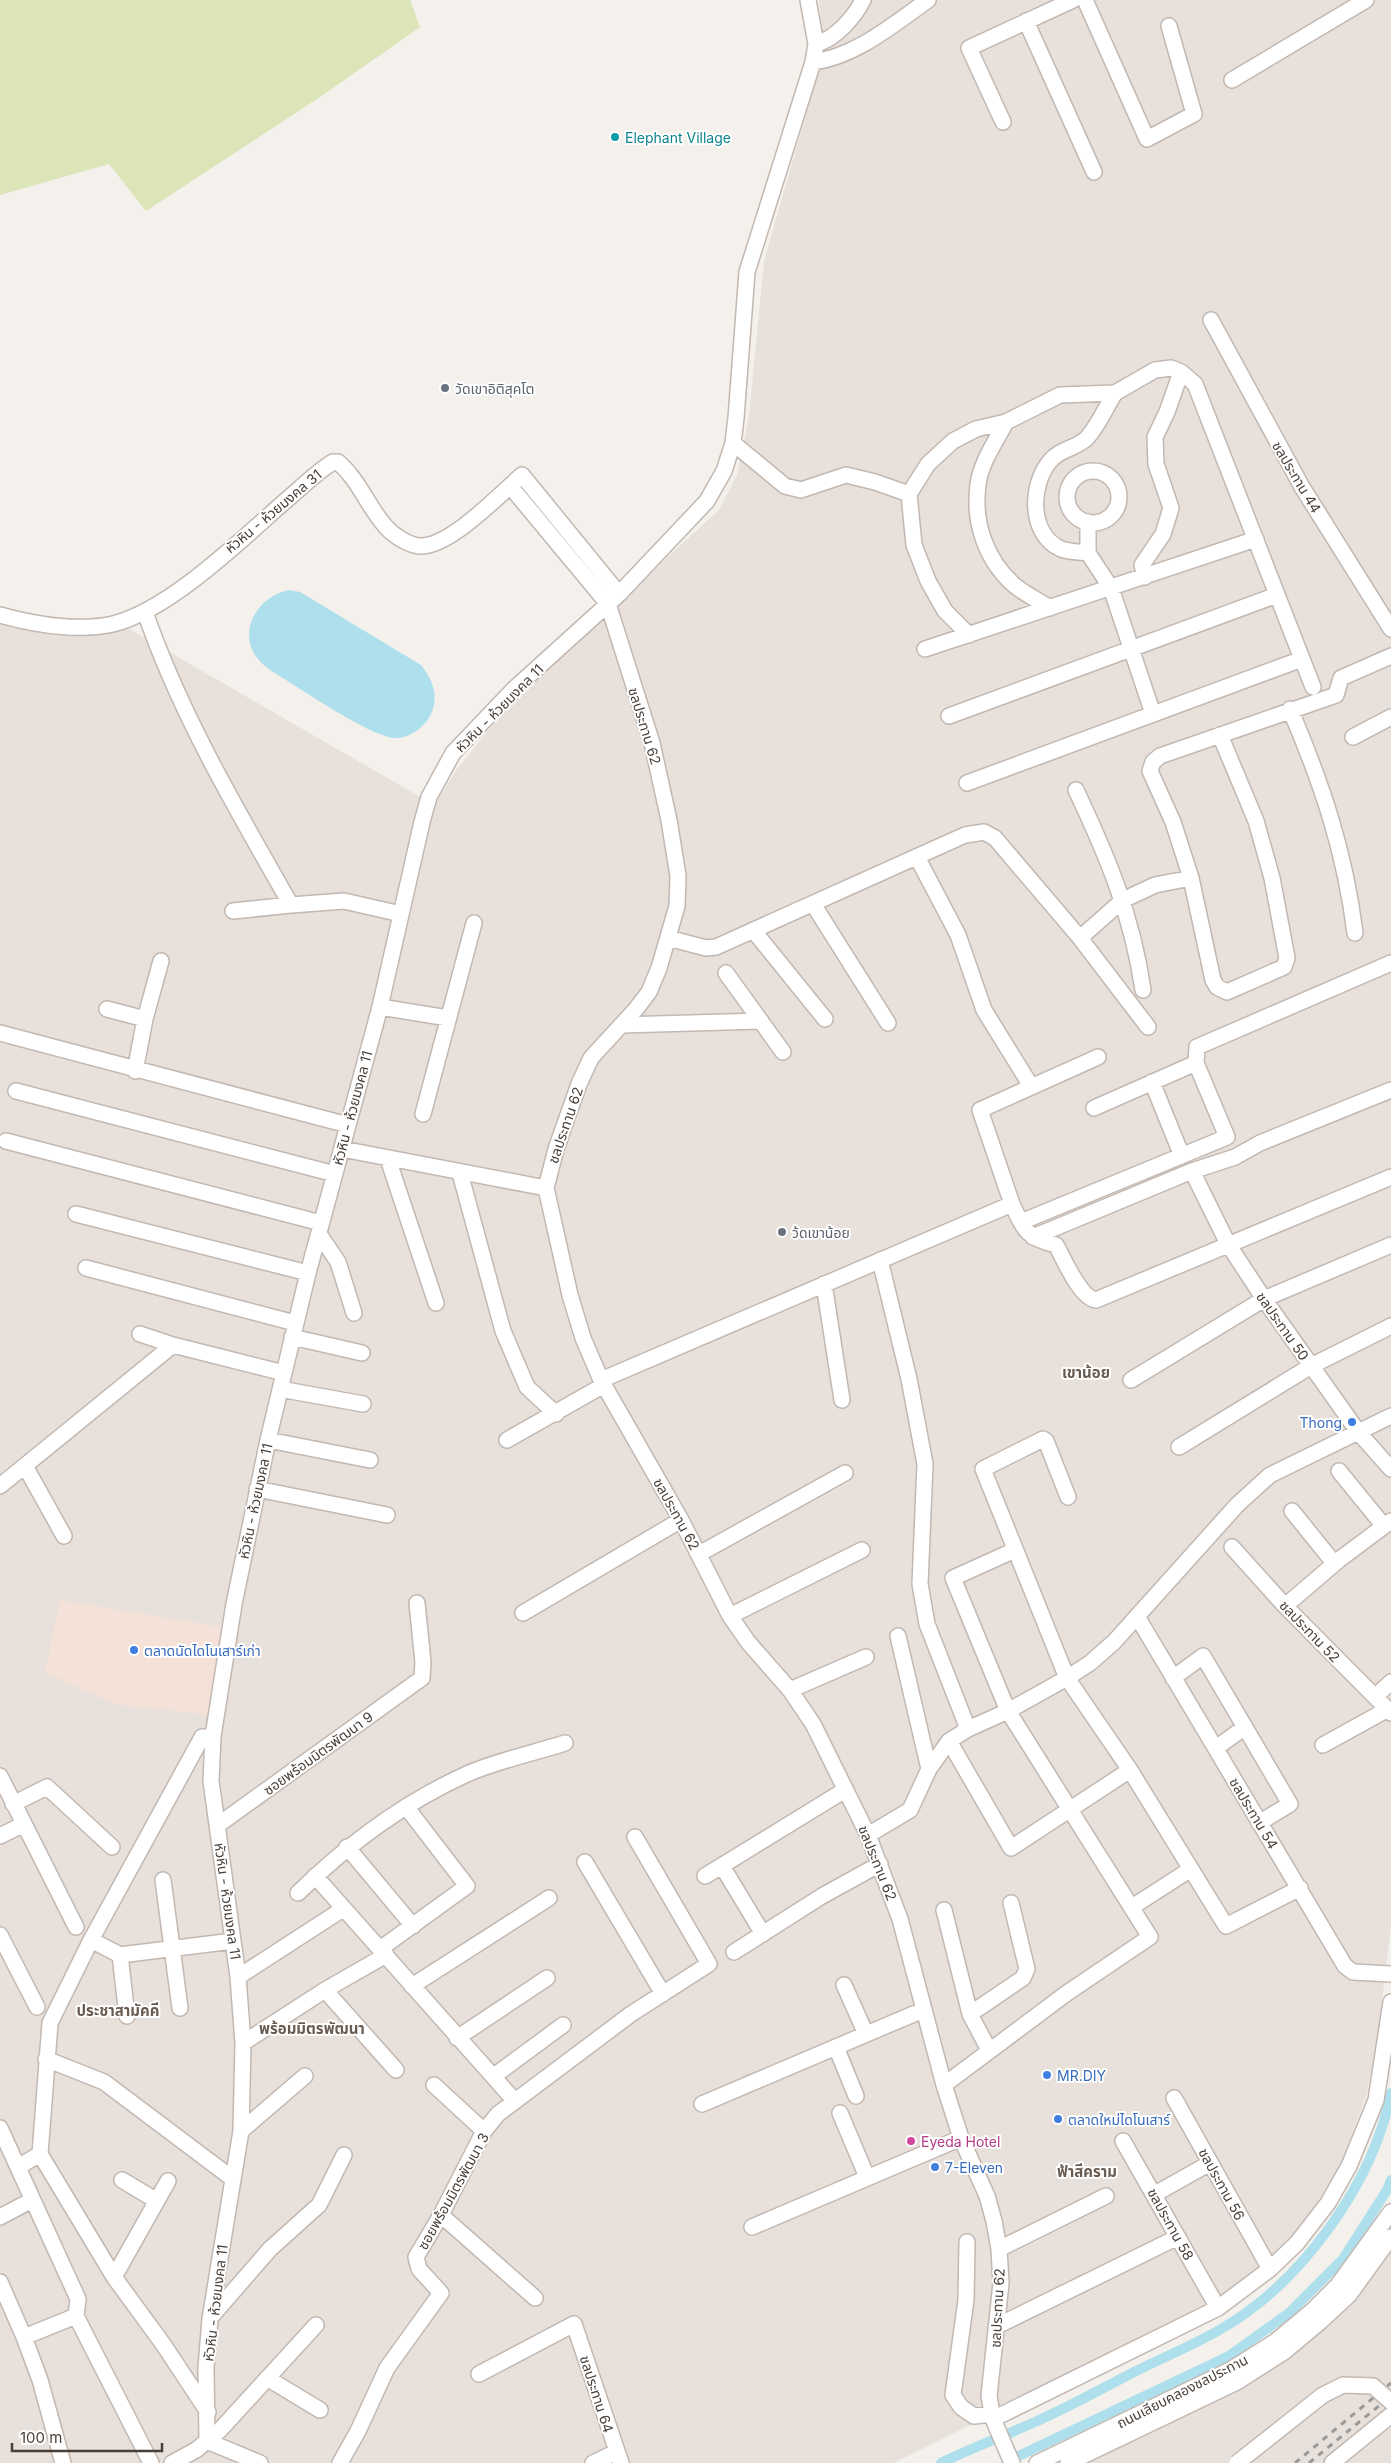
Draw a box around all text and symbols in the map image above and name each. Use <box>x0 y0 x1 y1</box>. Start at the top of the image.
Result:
place label: Elephant Village <box>625 129 731 146</box>
marker: Elephant Village <box>609 131 621 143</box>
place label: วัดเขาอิติสุคโต <box>455 380 534 398</box>
marker: วัดเขาอิติสุคโต <box>439 382 451 394</box>
street label: ชลประทาน 44 <box>1269 438 1325 516</box>
street label: หัวหิน - ห้วยมงคล 31 <box>221 466 325 556</box>
street label: หัวหิน - ห้วยมงคล 11 <box>451 660 547 756</box>
street label: ชลประทาน 62 <box>625 685 665 767</box>
street label: หัวหิน - ห้วยมงคล 11 <box>329 1049 375 1167</box>
street label: ชลประทาน 62 <box>544 1085 586 1165</box>
place label: ว้ดเขาน้อย <box>792 1224 850 1241</box>
marker: ว้ดเขาน้อย <box>776 1226 788 1238</box>
street label: ชลประทาน 50 <box>1253 1288 1313 1364</box>
district label: เขาน้อย <box>1062 1363 1110 1382</box>
place label: Thong <box>1299 1414 1342 1431</box>
marker: Thong <box>1346 1416 1358 1428</box>
street label: หัวหิน - ห้วยมงคล 11 <box>234 1442 276 1560</box>
street label: ชลประทาน 62 <box>650 1475 704 1553</box>
street label: ชลประทาน 52 <box>1276 1596 1344 1666</box>
place label: ตลาดนัดไดโนเสาร์เก่า <box>144 1642 261 1659</box>
marker: ตลาดนัดไดโนเสาร์เก่า <box>128 1644 140 1656</box>
street label: ซอยพร้อมมิตรพัฒนา 9 <box>260 1708 376 1798</box>
street label: ชลประทาน 54 <box>1226 1774 1282 1852</box>
street label: ชลประทาน 62 <box>855 1823 901 1903</box>
street label: หัวหิน - ห้วยมงคล 11 <box>211 1842 245 1960</box>
district label: ประชาสามัคคี <box>77 2001 159 2020</box>
district label: พร้อมมิตรพัฒนา <box>259 2019 365 2038</box>
place label: MR.DIY <box>1057 2067 1107 2084</box>
marker: MR.DIY <box>1041 2069 1053 2081</box>
place label: ตลาดใหม่ไดโนเสาร์ <box>1068 2111 1171 2128</box>
marker: ตลาดใหม่ไดโนเสาร์ <box>1052 2113 1064 2125</box>
street label: ซอยพร้อมมิตรพัฒนา 3 <box>414 2130 492 2252</box>
place label: Eyeda Hotel <box>921 2133 1000 2150</box>
marker: Eyeda Hotel <box>905 2135 917 2147</box>
street label: ชลประทาน 56 <box>1195 2145 1249 2223</box>
place label: 7-Eleven <box>945 2159 1003 2176</box>
marker: 7-Eleven <box>929 2161 941 2173</box>
district label: ฟ้าสีคราม <box>1057 2162 1117 2181</box>
street label: ชลประทาน 58 <box>1144 2185 1198 2263</box>
street label: หัวหิน - ห้วยมงคล 11 <box>199 2244 231 2362</box>
street label: ชลประทาน 62 <box>986 2268 1008 2348</box>
street label: ถนนเลียบคลองชลประทาน <box>1114 2351 1250 2431</box>
street label: ชลประทาน 64 <box>577 2353 617 2435</box>
scale bar <box>12 2420 162 2452</box>
text: 100 m <box>20 2428 62 2447</box>

